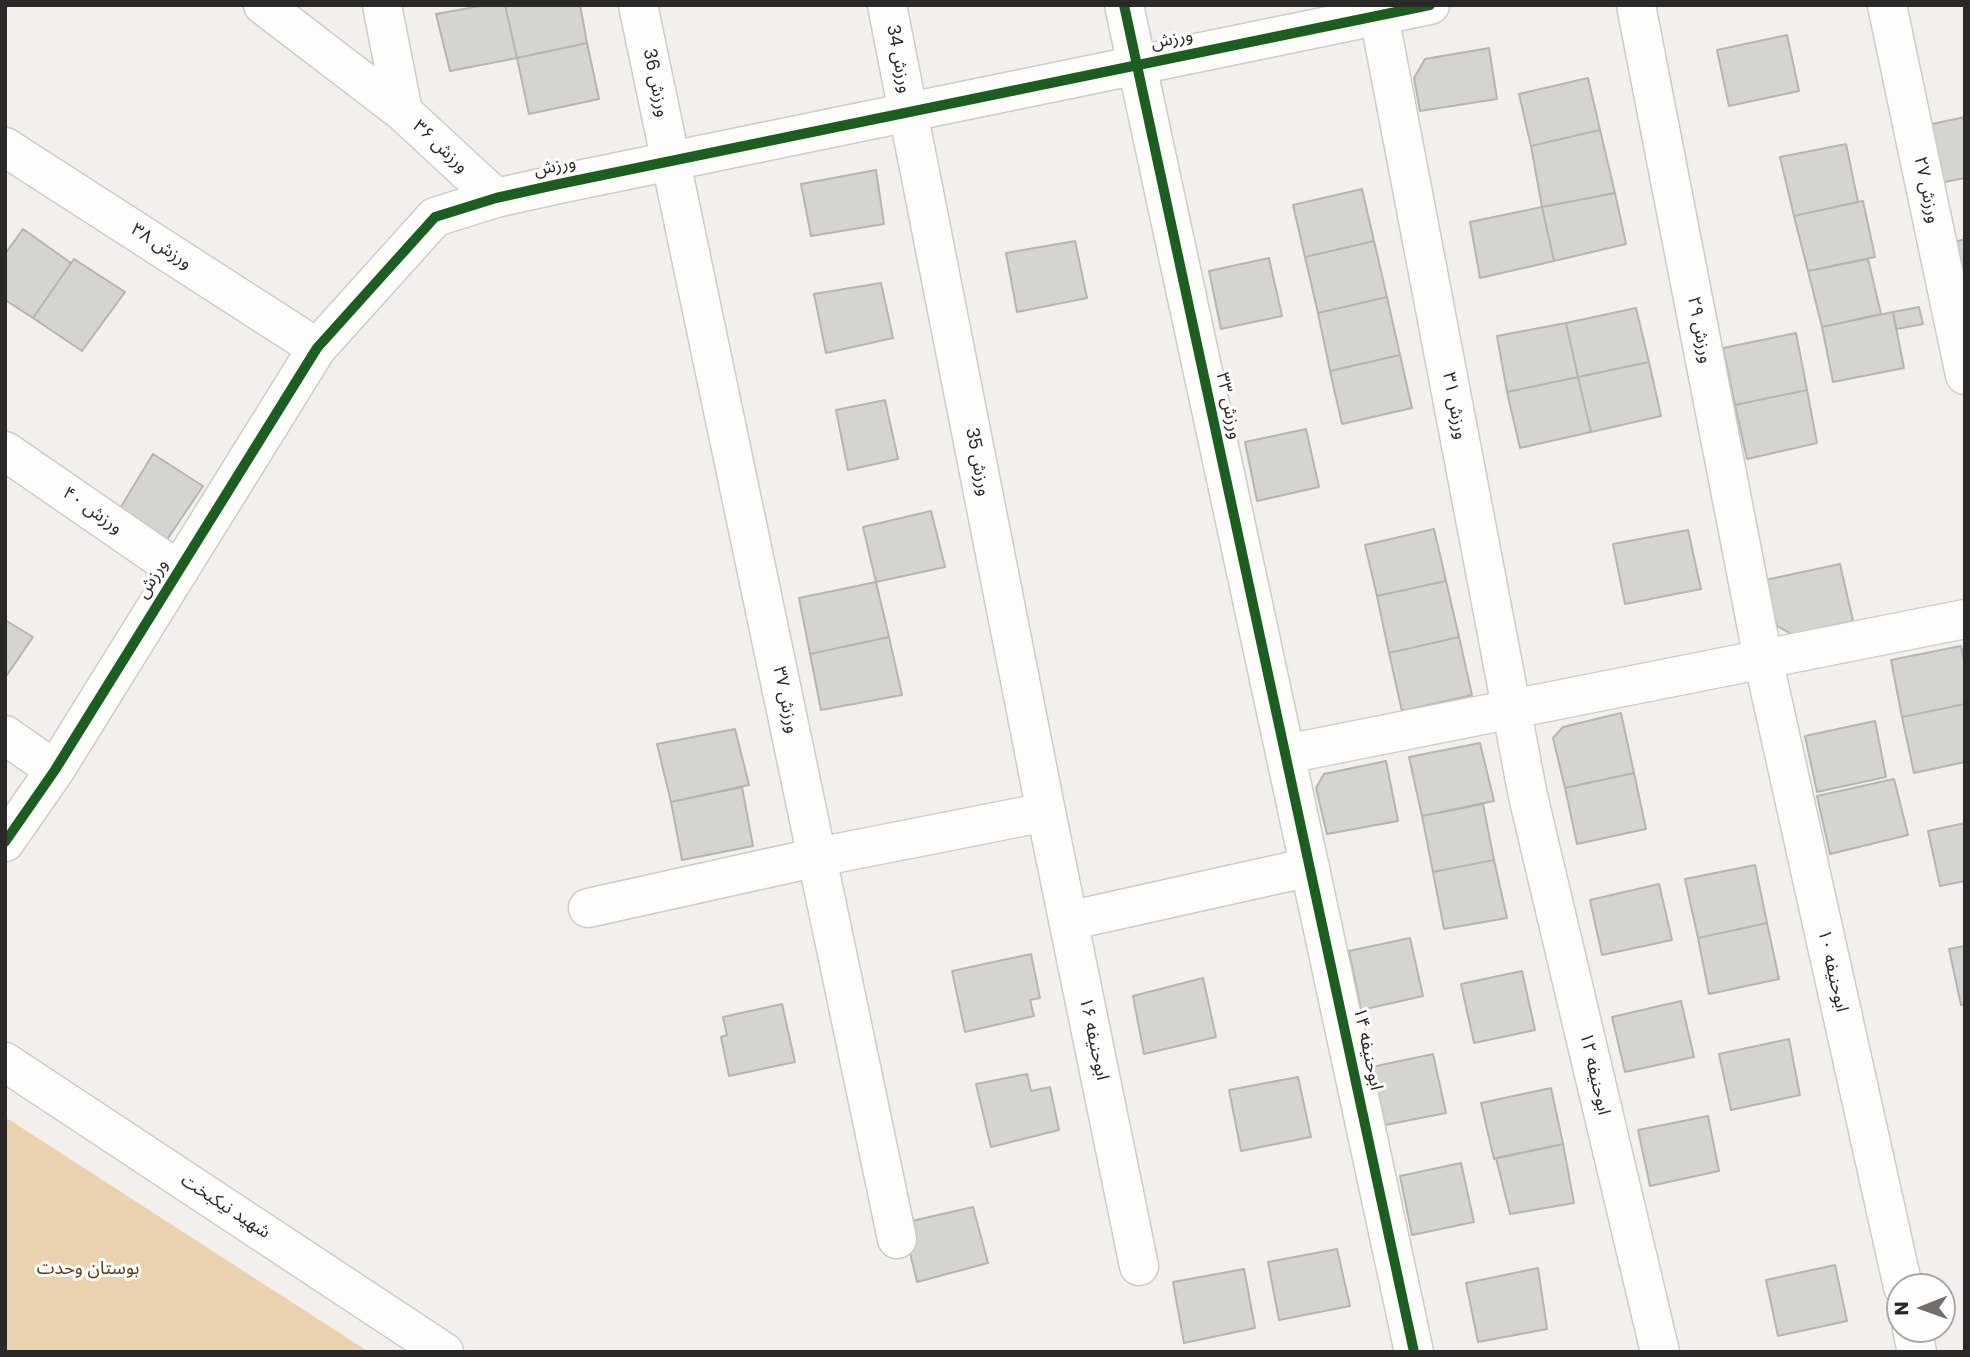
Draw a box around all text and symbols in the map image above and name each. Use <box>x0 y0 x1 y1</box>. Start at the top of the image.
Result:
street label: ورزش 34 <box>881 23 915 95</box>
street label: ورزش <box>1149 25 1195 55</box>
street label: ورزش 36 <box>637 47 673 119</box>
street label: ورزش ۳۶ <box>408 116 472 178</box>
street label: ورزش <box>532 152 578 182</box>
street label: ورزش ۲۷ <box>1908 155 1944 225</box>
street label: ورزش ۳۸ <box>127 219 195 275</box>
street label: ورزش ۲۹ <box>1682 295 1716 365</box>
street label: ورزش ۳۳ <box>1210 371 1246 441</box>
street label: ورزش ۳۱ <box>1437 371 1471 441</box>
street label: ورزش 35 <box>960 426 994 498</box>
street label: ورزش ۴۰ <box>58 483 126 539</box>
street label: ورزش <box>133 555 173 603</box>
street label: ورزش ۳۷ <box>767 665 803 735</box>
street label: ابوحنیفه ۱۰ <box>1812 928 1852 1014</box>
street label: ابوحنیفه ۱۶ <box>1074 996 1112 1082</box>
street label: ابوحنیفه ۱۴ <box>1348 1006 1386 1092</box>
street label: ابوحنیفه ۱۲ <box>1574 1031 1614 1117</box>
street label: شهید نیکبخت <box>176 1170 274 1244</box>
park label: بوستان وحدت <box>37 1258 139 1280</box>
north arrow <box>1886 1273 1956 1343</box>
text: N <box>1888 1301 1915 1316</box>

